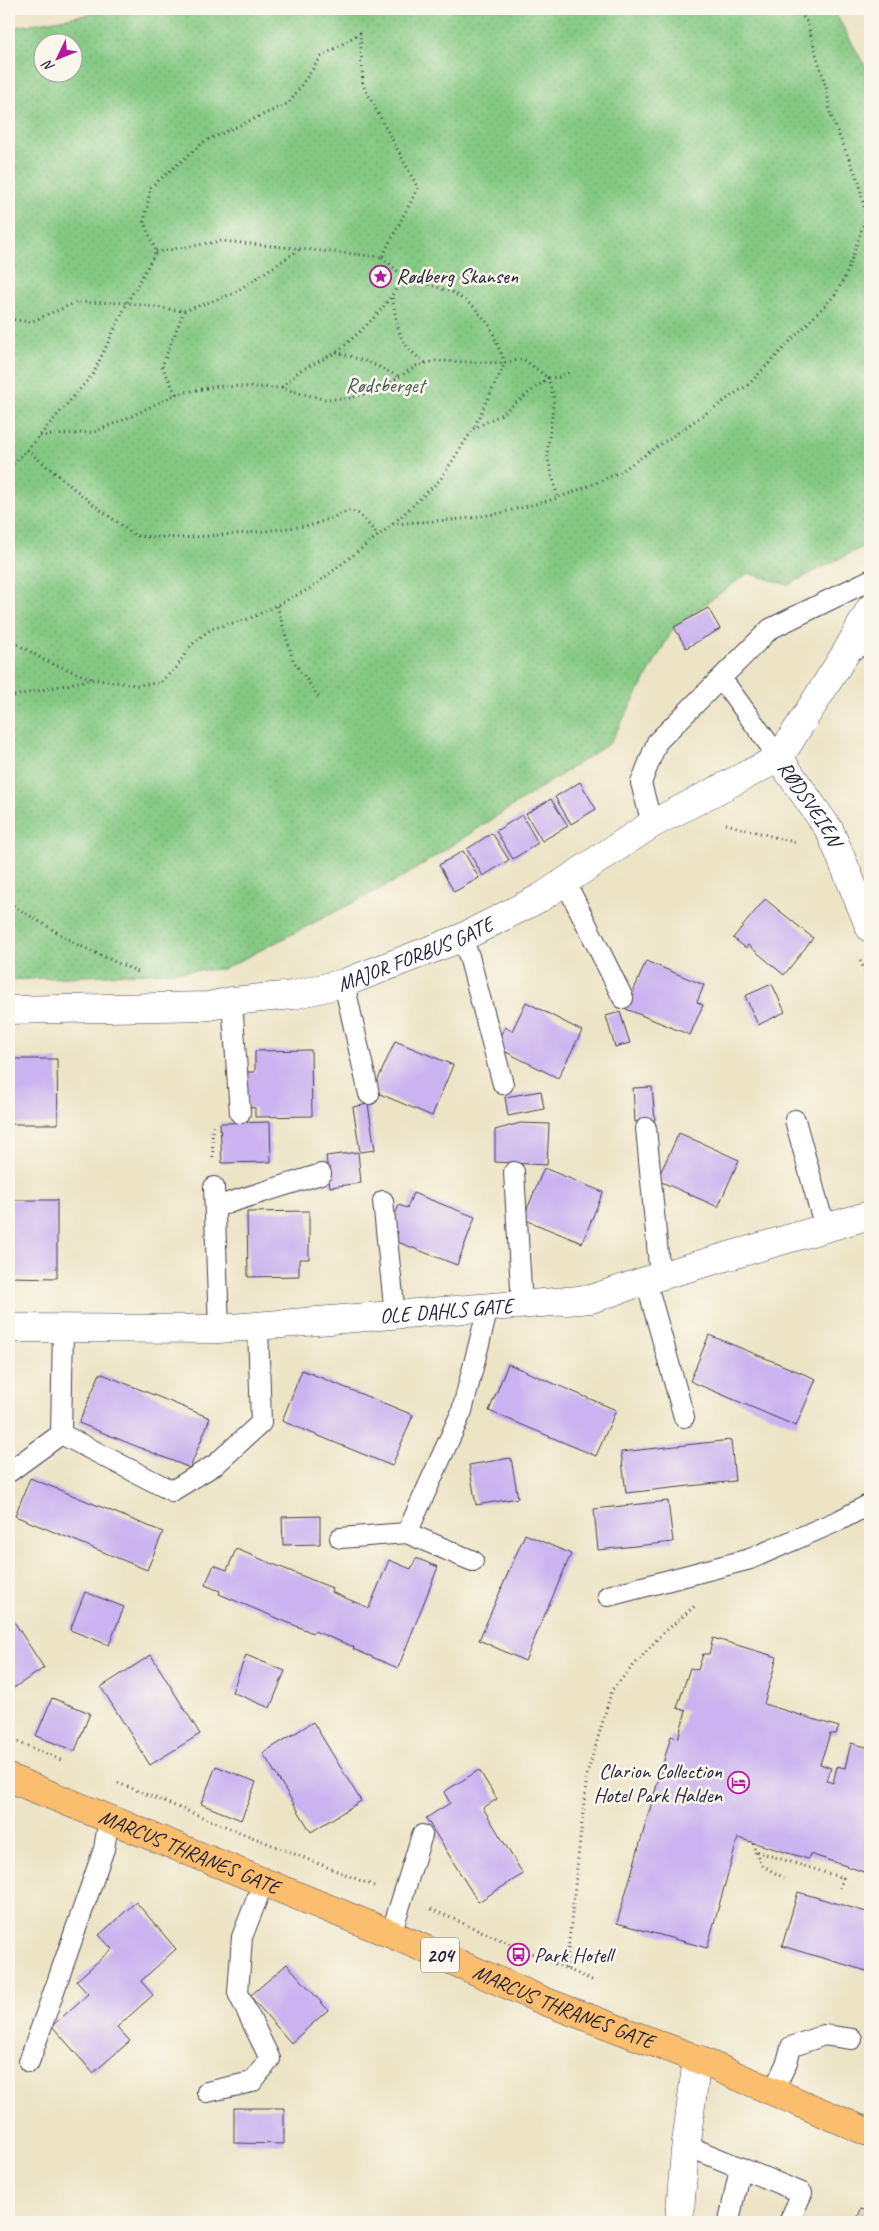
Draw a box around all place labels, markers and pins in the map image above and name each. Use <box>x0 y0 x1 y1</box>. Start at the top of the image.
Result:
place label: Rødberg Skansen <box>396 263 519 289</box>
place icon: Rødberg Skansen <box>368 264 392 288</box>
place label: Clarion Collection Hotel Park Halden <box>593 1758 723 1808</box>
hotel icon: Clarion Collection Hotel Park Halden <box>726 1771 750 1795</box>
place label: Park Hotell <box>534 1942 616 1968</box>
bus stop icon: Park Hotell <box>506 1943 530 1967</box>

